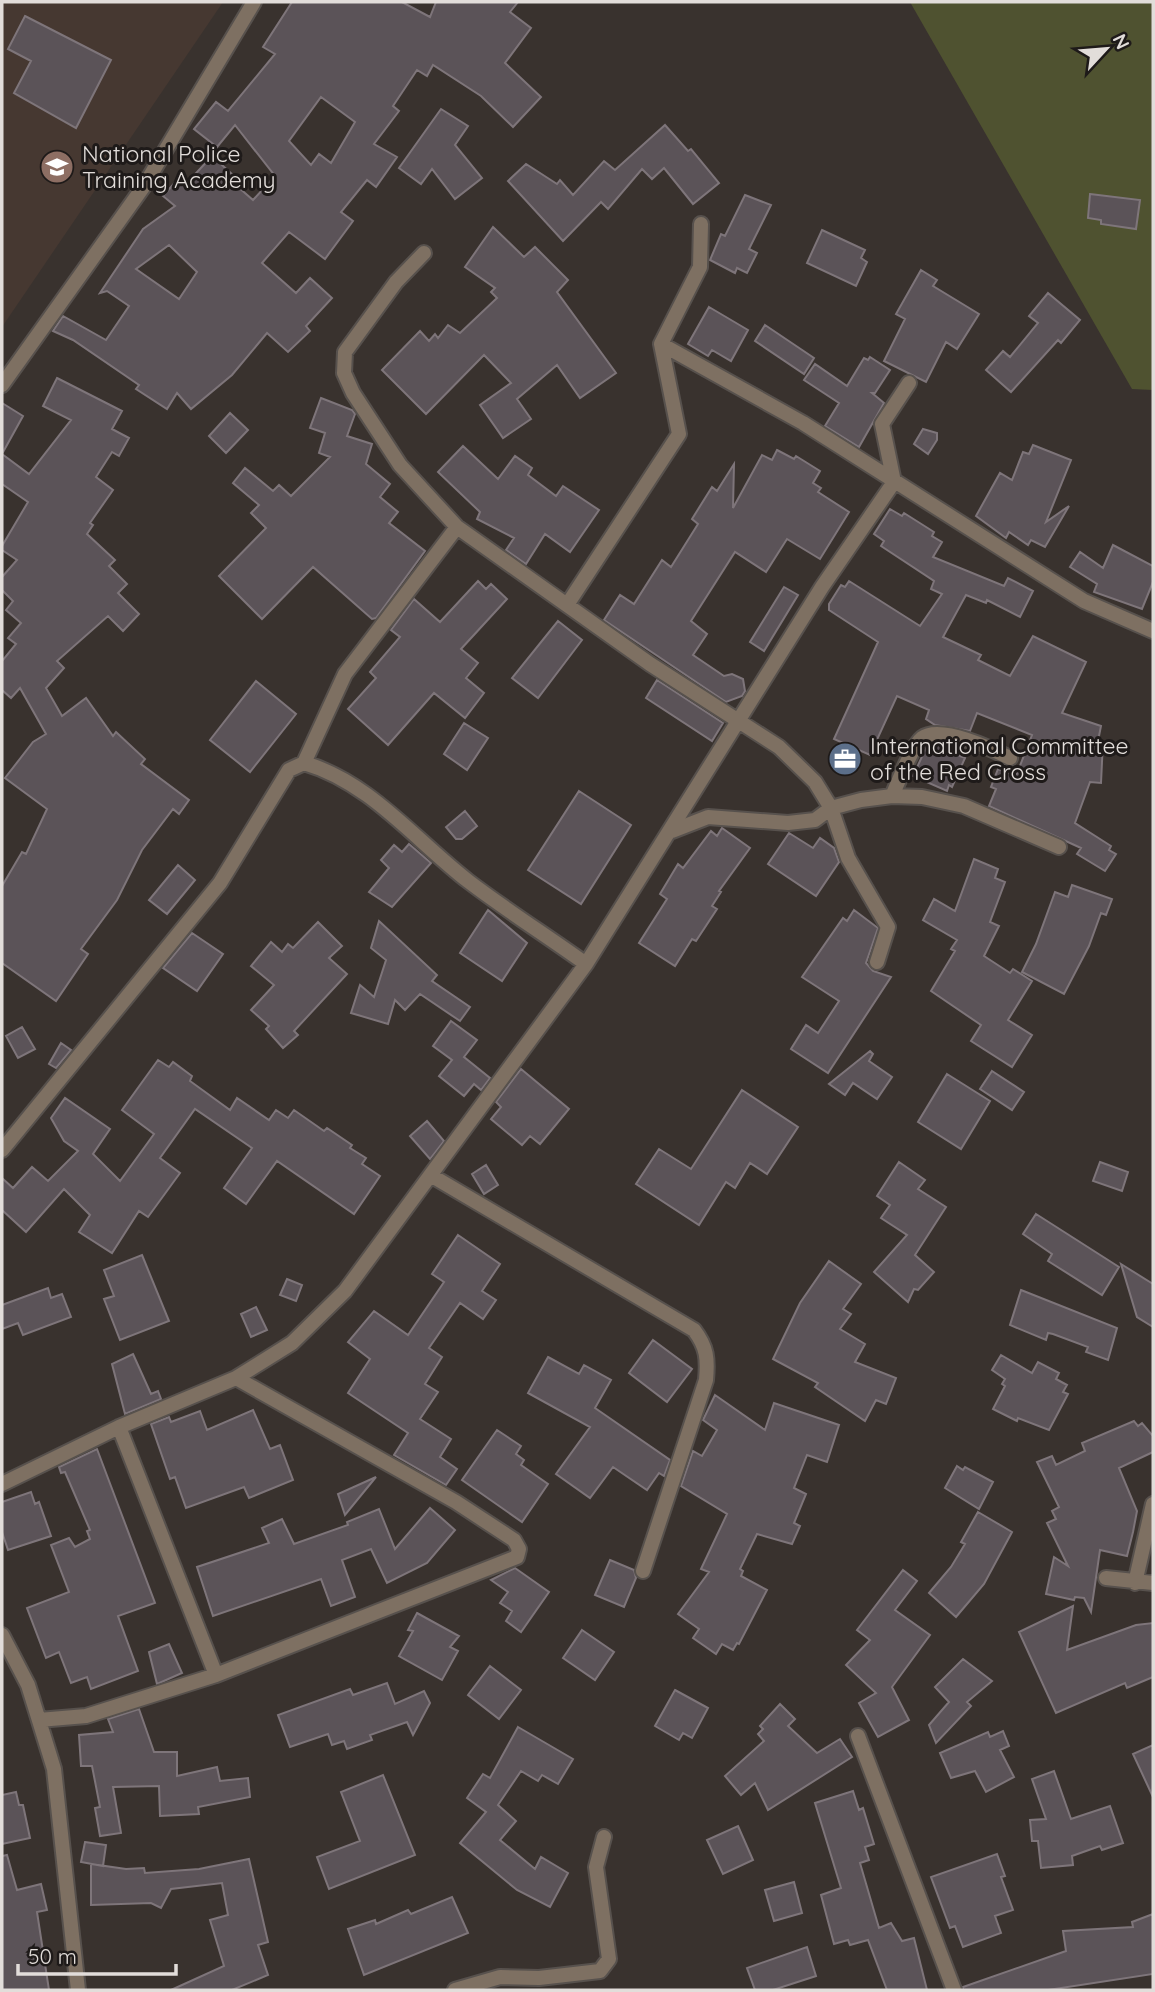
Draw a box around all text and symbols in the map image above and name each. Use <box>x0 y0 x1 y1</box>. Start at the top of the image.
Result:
north arrow <box>1071 14 1141 84</box>
text: N <box>1107 30 1135 53</box>
place label: National Police Training Academy <box>82 139 276 194</box>
school or university icon: National Police Training Academy <box>38 148 76 186</box>
place label: International Committee of the Red Cross <box>870 731 1128 786</box>
office icon: International Committee of the Red Cross <box>826 740 864 778</box>
scale bar <box>18 1932 175 1976</box>
text: 50 m <box>28 1943 77 1969</box>

